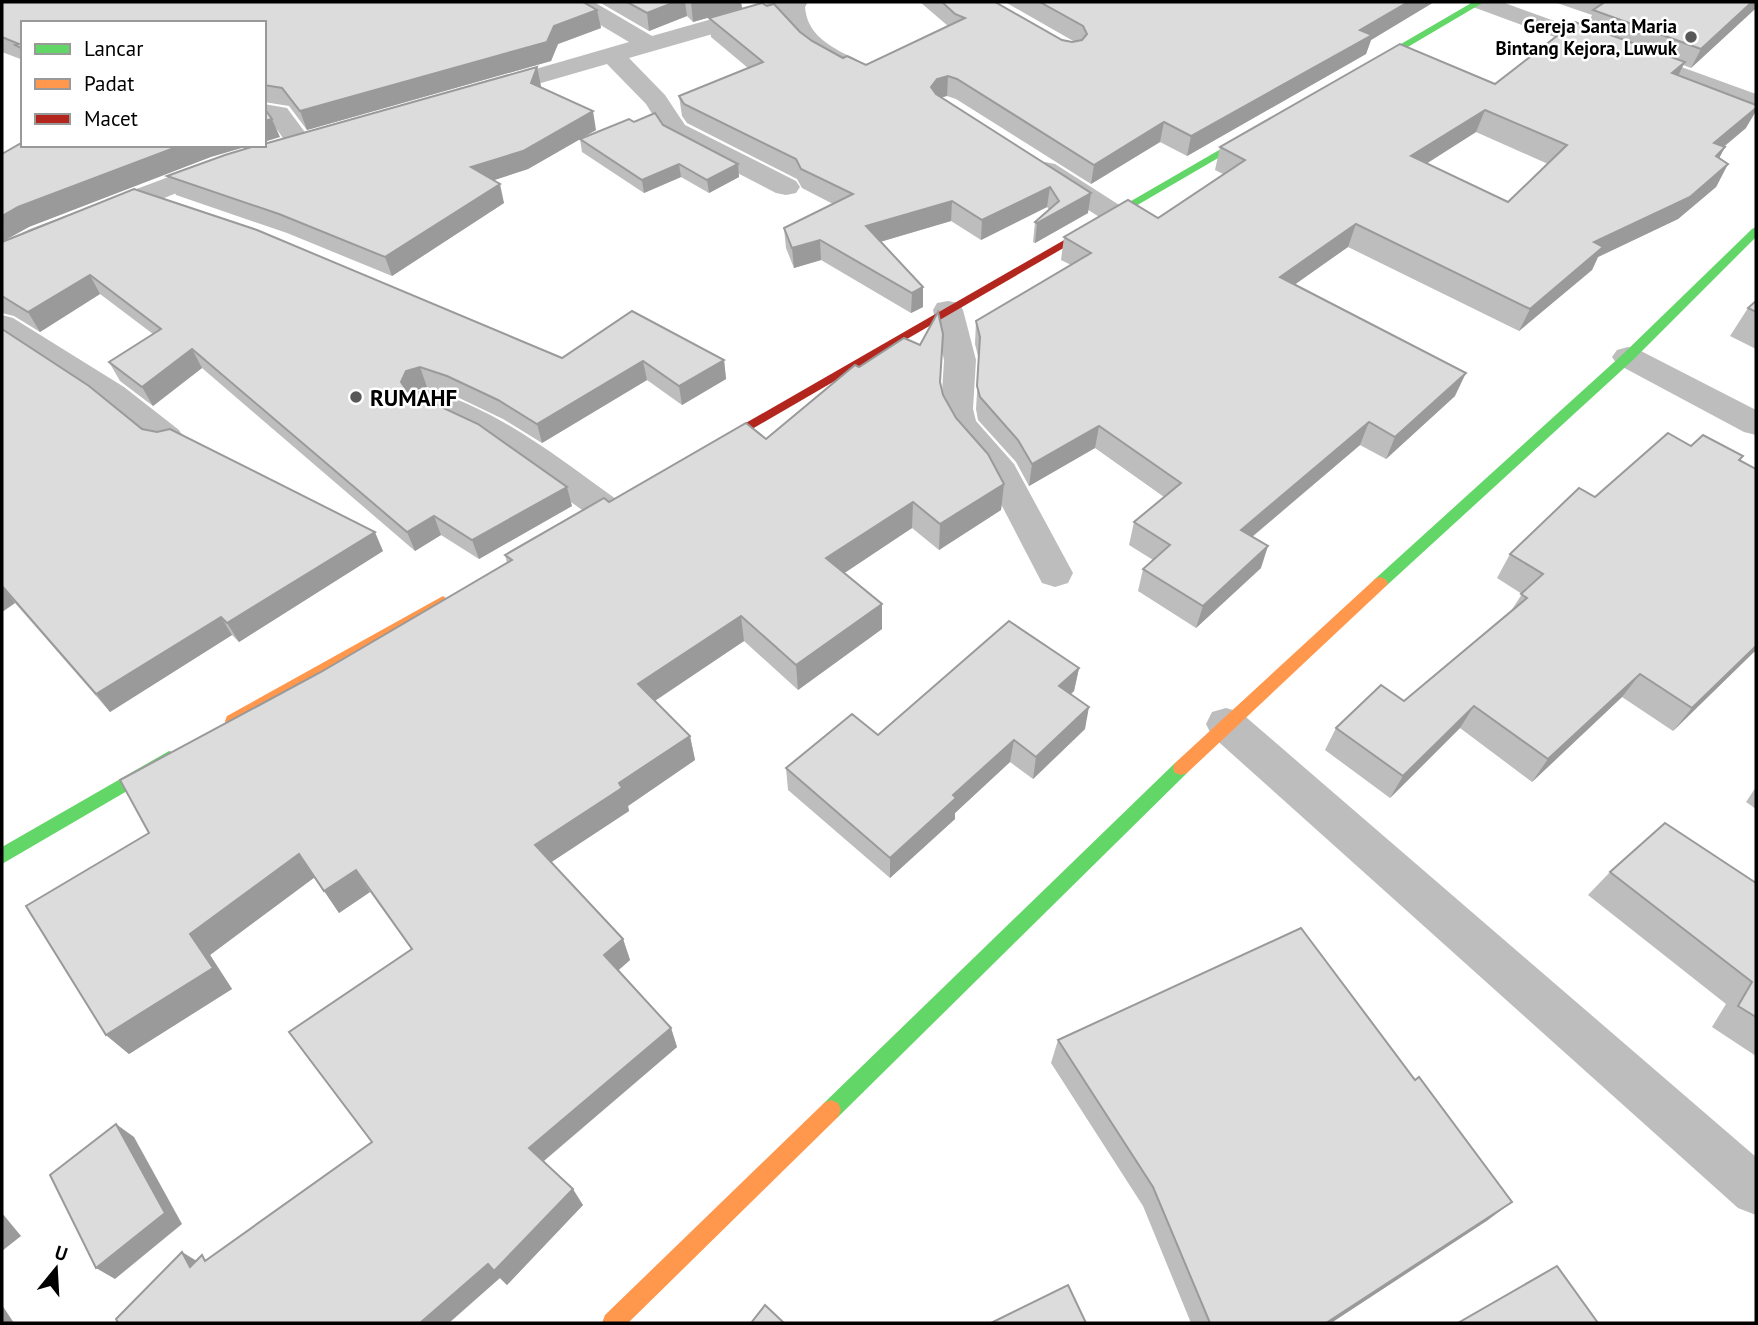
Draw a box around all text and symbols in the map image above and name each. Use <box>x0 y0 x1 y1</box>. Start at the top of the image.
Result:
place label: Gereja Santa Maria Bintang Kejora, Luwuk <box>1495 14 1678 60</box>
legend <box>21 21 266 147</box>
marker: Gereja Santa Maria Bintang Kejora, Luwuk <box>1683 29 1699 45</box>
text: Lancar <box>84 35 143 62</box>
text: Padat <box>84 70 134 97</box>
text: Macet <box>84 105 138 132</box>
place label: RUMAHF <box>370 383 457 412</box>
marker: RUMAHF <box>348 389 364 405</box>
north arrow <box>21 1234 91 1304</box>
text: U <box>52 1240 71 1266</box>

